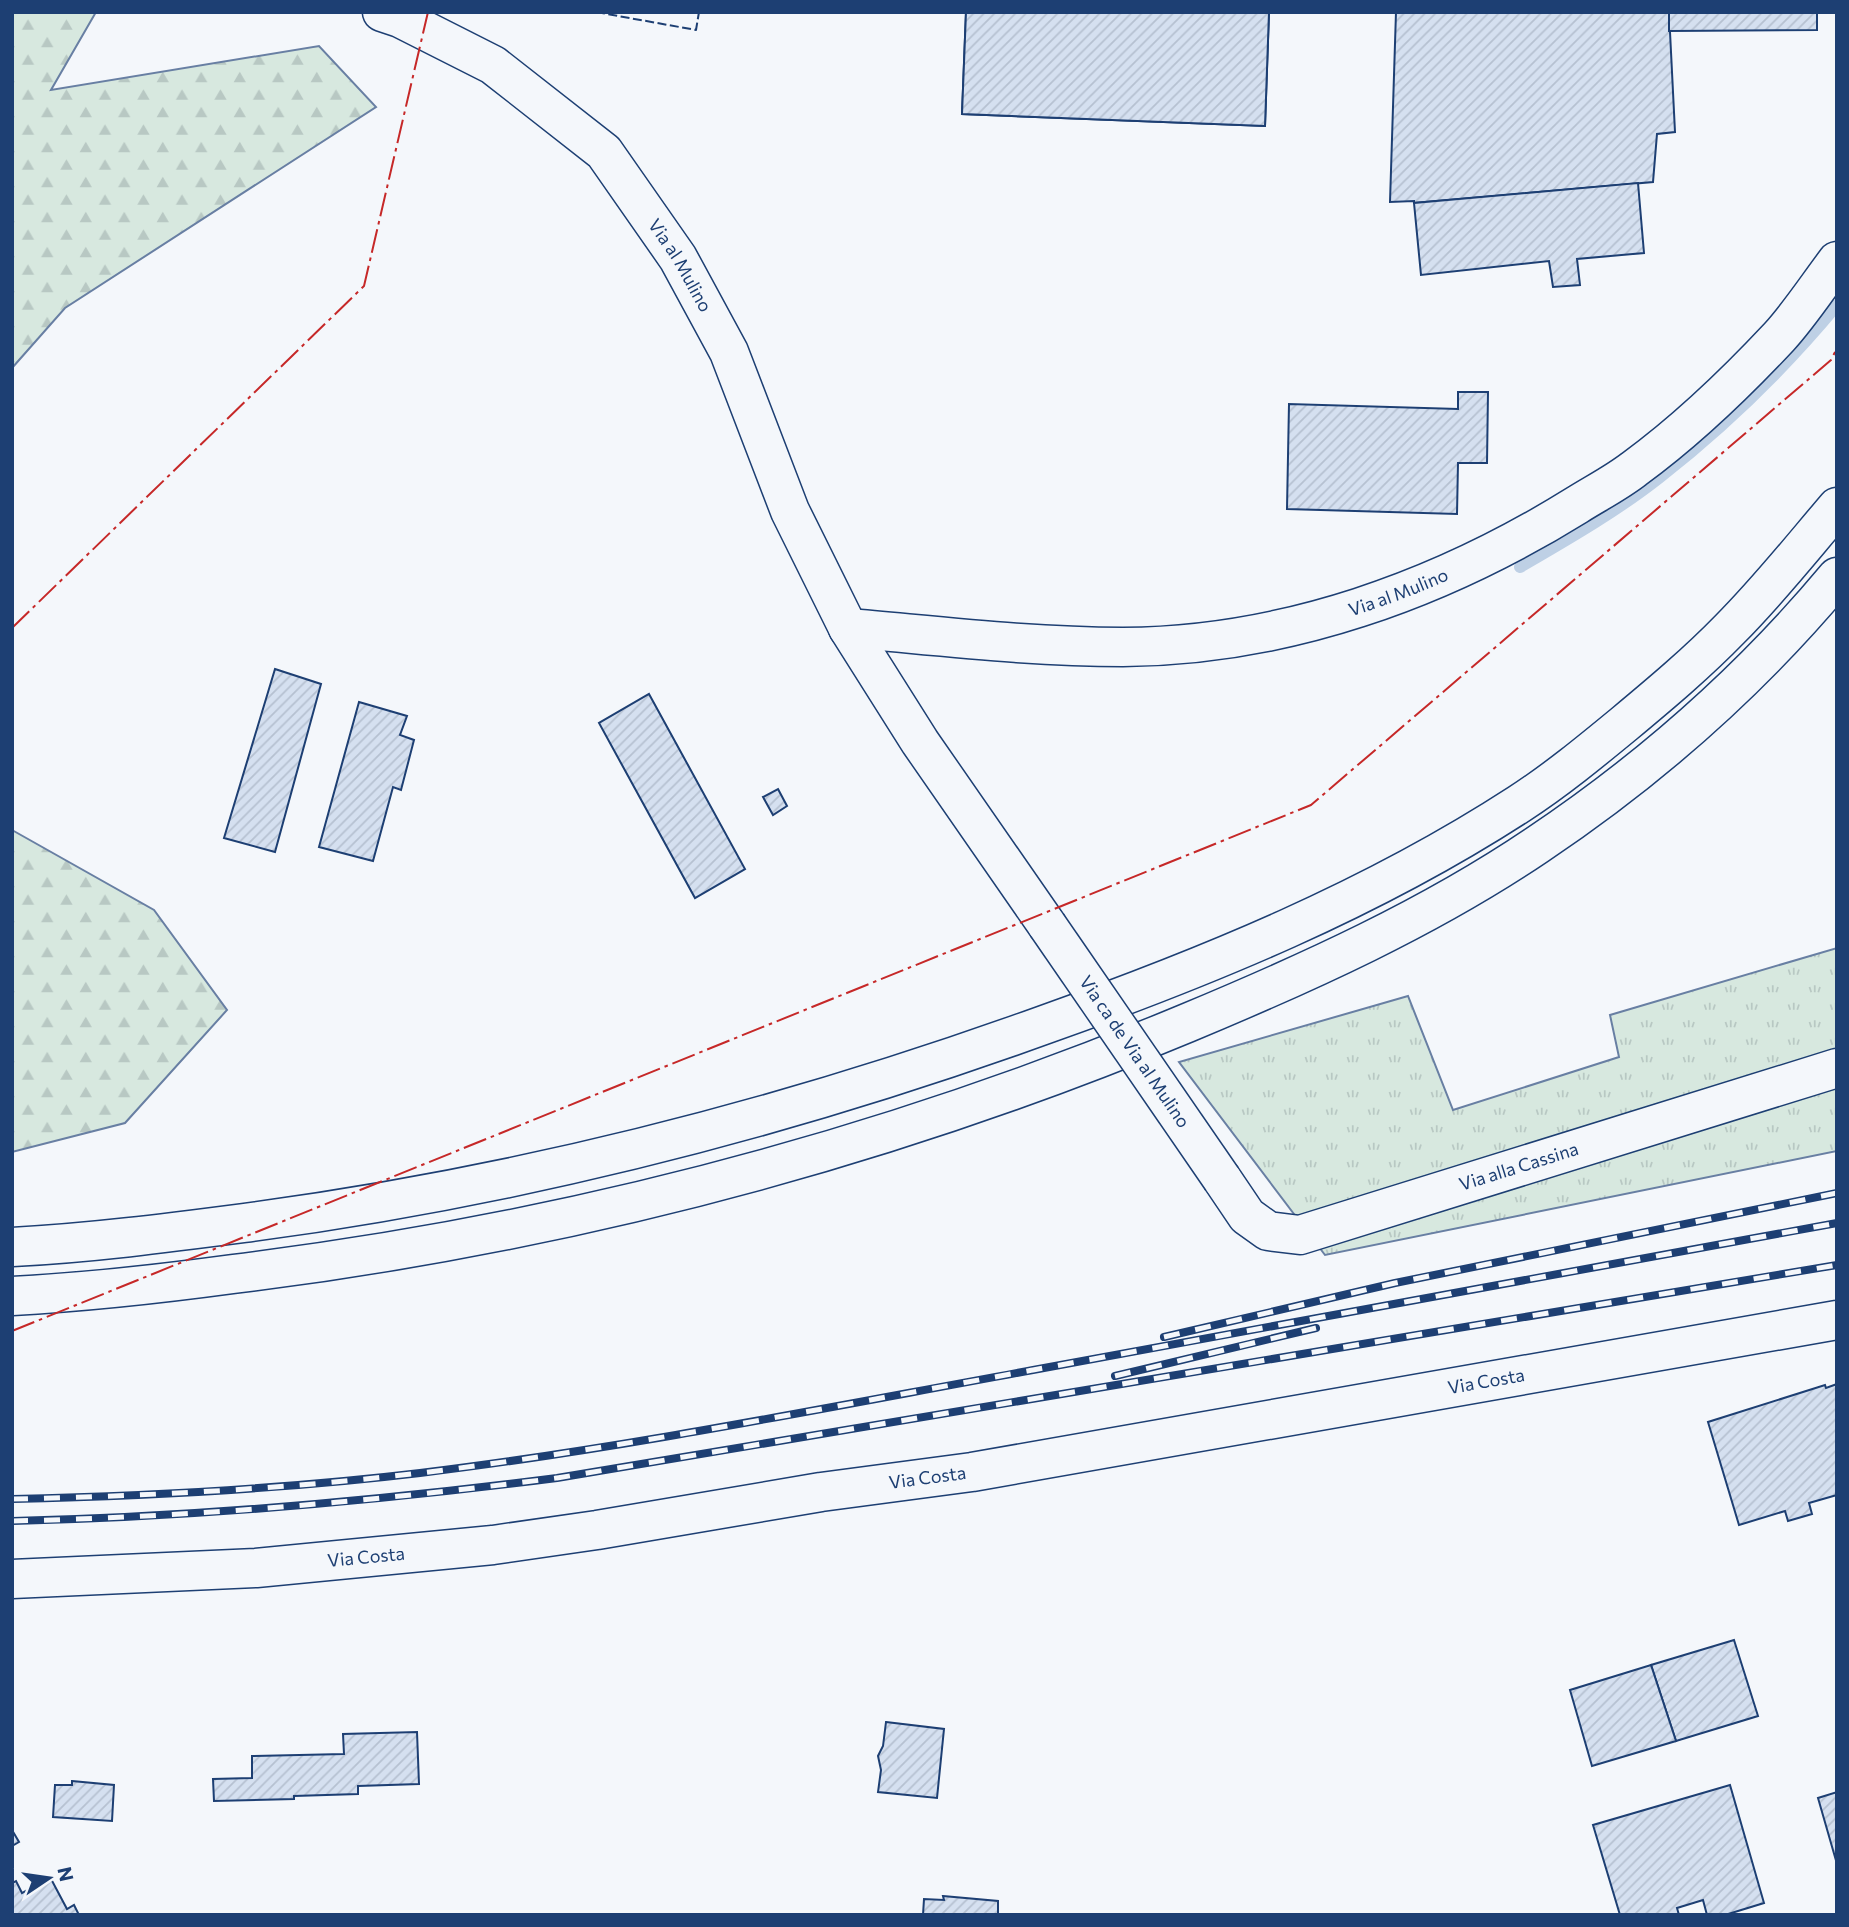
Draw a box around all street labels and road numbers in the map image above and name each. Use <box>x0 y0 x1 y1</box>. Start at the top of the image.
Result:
street label: Via al Mulino <box>644 214 717 315</box>
street label: Via al Mulino <box>1345 563 1451 620</box>
street label: Via ca de Via al Mulino <box>1075 971 1195 1132</box>
street label: Via alla Cassina <box>1456 1137 1581 1195</box>
street label: Via Costa <box>1446 1363 1526 1398</box>
street label: Via Costa <box>887 1461 967 1493</box>
street label: Via Costa <box>326 1542 406 1571</box>

